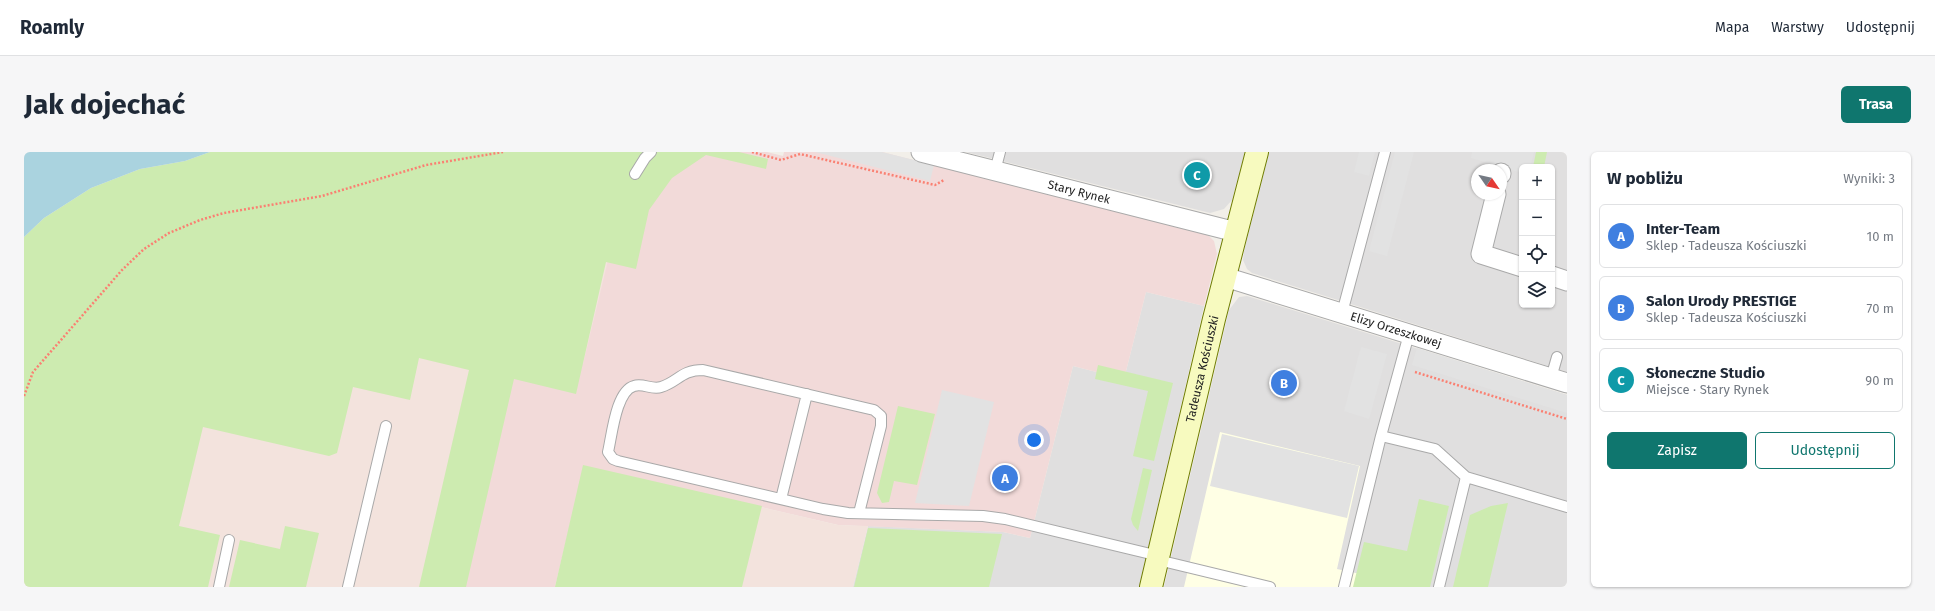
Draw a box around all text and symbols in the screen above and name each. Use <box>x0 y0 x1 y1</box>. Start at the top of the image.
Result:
text: Roamly <box>20 16 84 39</box>
text: Mapa <box>1715 19 1749 36</box>
text: Warstwy <box>1771 19 1824 36</box>
text: Udostępnij <box>1846 19 1915 36</box>
button: Trasa <box>1841 86 1911 123</box>
text: Jak dojechać <box>24 88 185 121</box>
pin: C <box>1184 160 1210 190</box>
north arrow <box>1471 164 1507 200</box>
map controls <box>1519 164 1555 308</box>
button: + <box>1519 164 1555 200</box>
text: W pobliżu <box>1607 168 1683 189</box>
text: Wyniki: 3 <box>1843 171 1895 186</box>
street label: Stary Rynek <box>1046 177 1113 207</box>
button: − <box>1519 200 1555 236</box>
text: Inter-Team <box>1646 220 1720 238</box>
text: A <box>1617 229 1625 244</box>
text: 10 m <box>1867 229 1894 244</box>
button: locate <box>1519 236 1555 272</box>
text: Sklep · Tadeusza Kościuszki <box>1646 238 1807 253</box>
button: layers <box>1519 272 1555 308</box>
text: Salon Urody PRESTIGE <box>1646 292 1797 310</box>
text: B <box>1617 301 1625 316</box>
text: 70 m <box>1867 301 1894 316</box>
street label: Elizy Orzeszkowej <box>1349 309 1443 351</box>
text: Sklep · Tadeusza Kościuszki <box>1646 310 1807 325</box>
street label: Tadeusza Kościuszki <box>1183 314 1222 424</box>
text: Słoneczne Studio <box>1646 364 1765 382</box>
pin: B <box>1271 368 1297 398</box>
text: C <box>1617 373 1625 388</box>
text: 90 m <box>1865 373 1894 388</box>
text: Miejsce · Stary Rynek <box>1646 382 1769 397</box>
your location <box>1024 430 1044 450</box>
button: Zapisz <box>1607 432 1747 469</box>
button: Udostępnij <box>1755 432 1895 469</box>
pin: A <box>992 463 1018 493</box>

